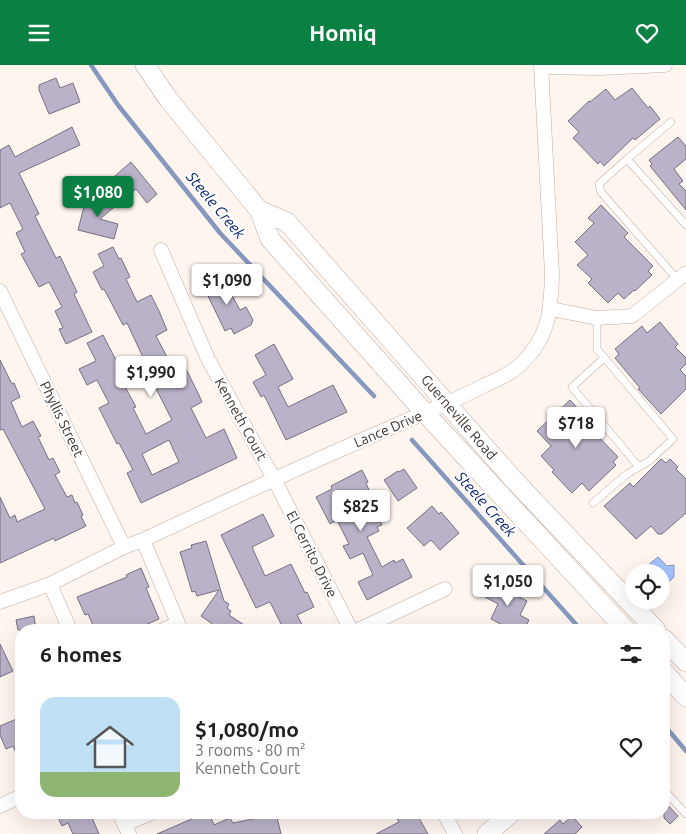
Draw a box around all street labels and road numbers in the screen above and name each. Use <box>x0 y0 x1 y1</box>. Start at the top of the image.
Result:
street label: Guerneville Road <box>418 371 500 463</box>
street label: Kenneth Court <box>212 375 271 464</box>
street label: Phyllis Street <box>37 379 87 460</box>
street label: Lance Drive <box>351 407 425 451</box>
street label: El Cerrito Drive <box>283 508 341 600</box>

